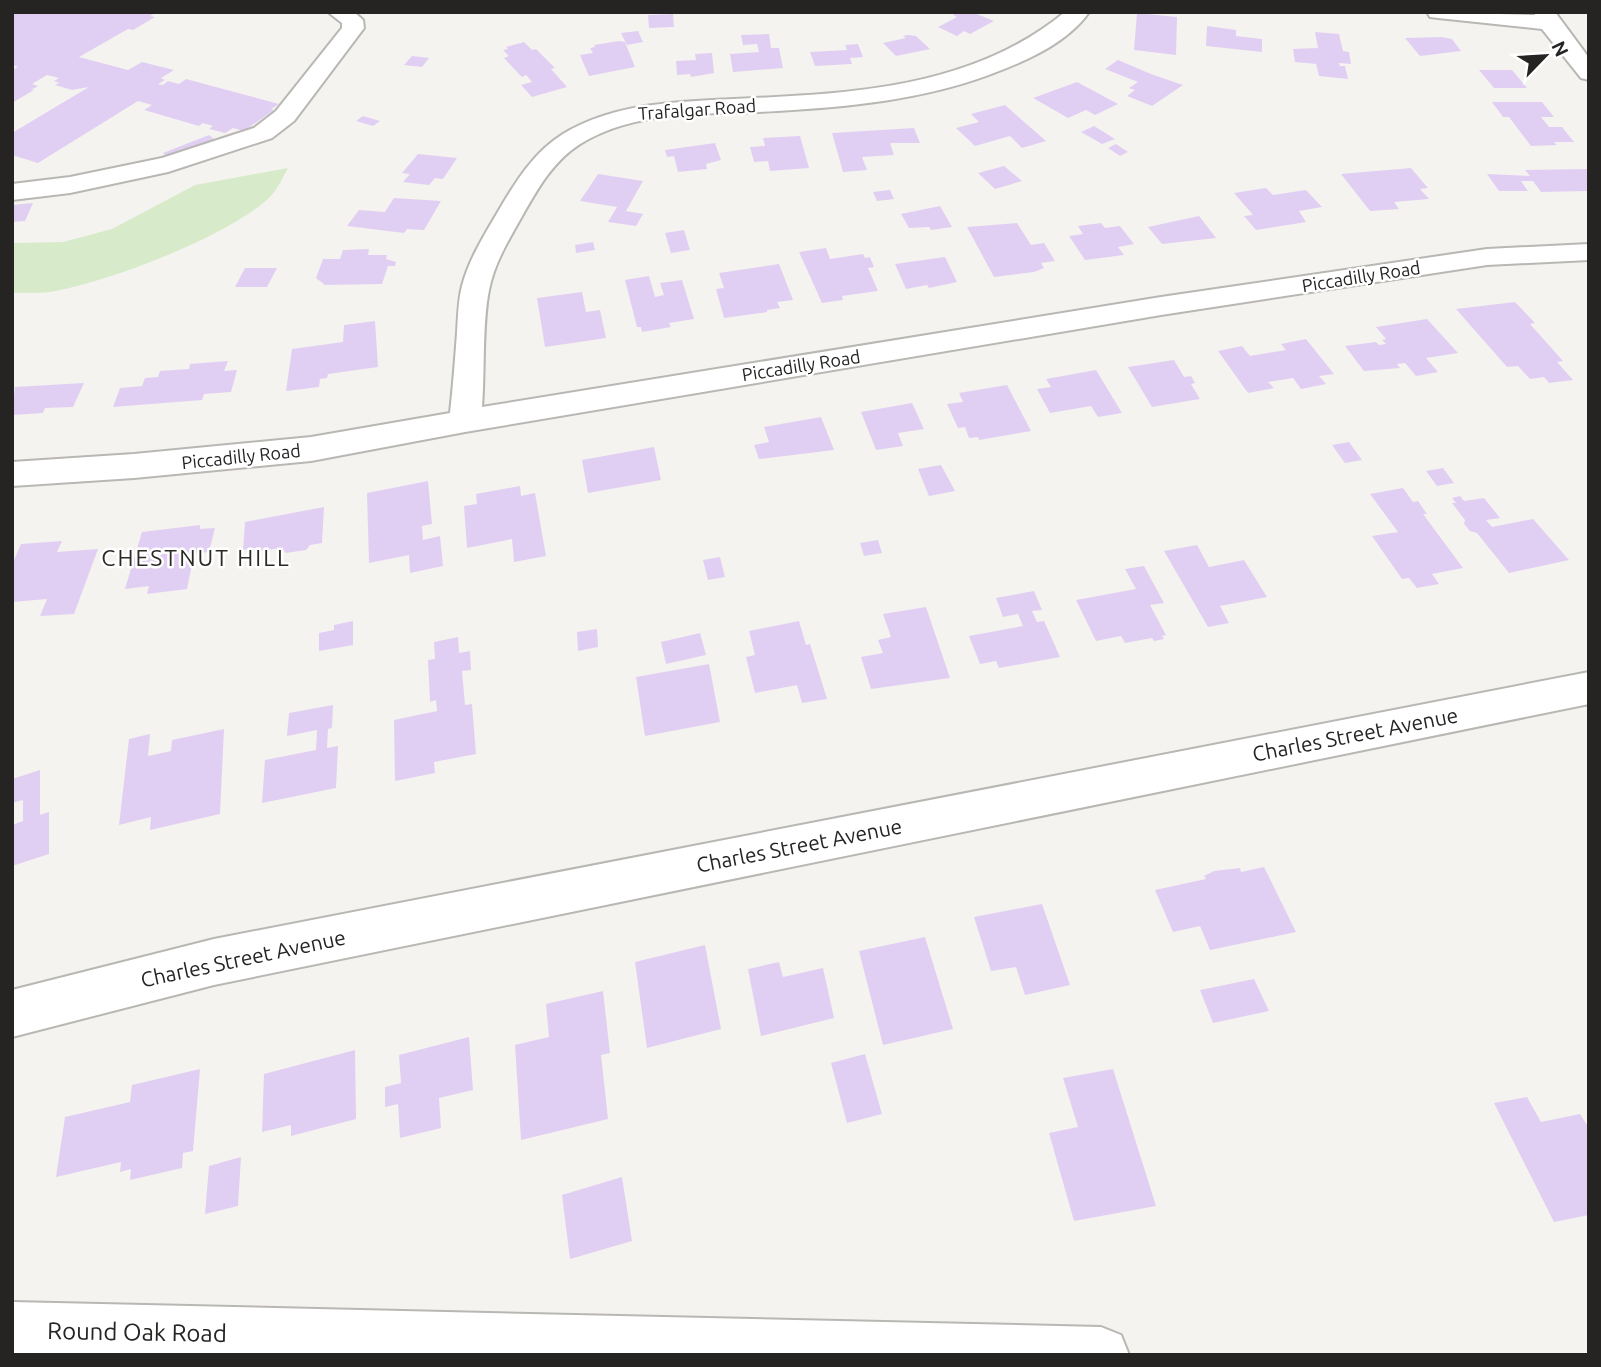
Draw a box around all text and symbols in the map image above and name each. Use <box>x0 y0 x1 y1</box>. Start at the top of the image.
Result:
north arrow <box>1510 21 1580 91</box>
text: N <box>1547 38 1573 60</box>
street label: Trafalgar Road <box>637 95 757 123</box>
street label: Piccadilly Road <box>1300 257 1422 295</box>
street label: Piccadilly Road <box>740 346 862 384</box>
street label: Piccadilly Road <box>180 440 302 472</box>
district label: CHESTNUT HILL <box>101 545 291 570</box>
street label: Charles Street Avenue <box>1250 702 1460 766</box>
street label: Charles Street Avenue <box>694 813 904 877</box>
street label: Charles Street Avenue <box>138 925 348 991</box>
street label: Round Oak Road <box>47 1317 227 1347</box>

